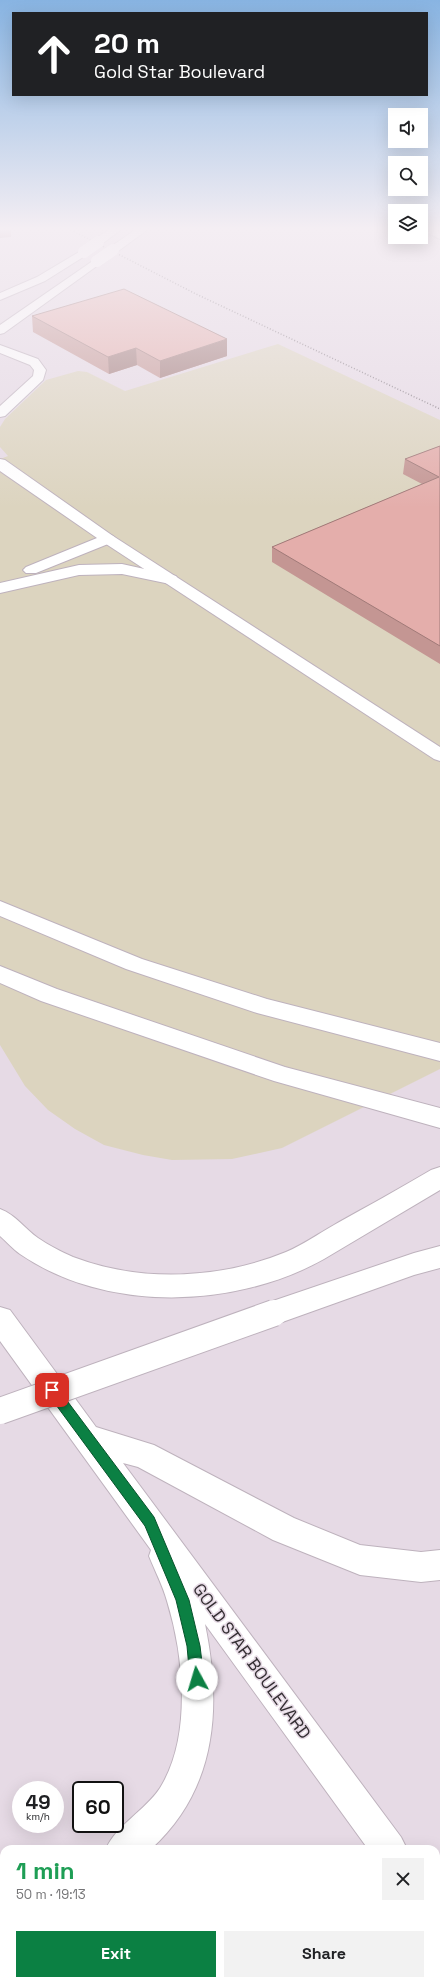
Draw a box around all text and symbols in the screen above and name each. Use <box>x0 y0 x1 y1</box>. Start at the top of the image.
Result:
text: 20 m <box>94 25 160 61</box>
icon: ahead <box>28 28 80 80</box>
text: Gold Star Boulevard <box>94 60 265 83</box>
map controls <box>388 108 428 244</box>
button: sound <box>388 108 428 148</box>
button: search <box>388 156 428 196</box>
button: layers <box>388 204 428 244</box>
pin <box>35 1373 69 1407</box>
icon: arrive <box>41 1379 63 1401</box>
street label: GOLD STAR BOULEVARD <box>188 1579 316 1743</box>
position arrow <box>176 1658 218 1700</box>
speed limit sign: 60 <box>72 1781 124 1833</box>
text: 49 <box>25 1789 51 1815</box>
text: km/h <box>26 1810 50 1823</box>
text: 1 min <box>16 1855 75 1886</box>
button: close <box>382 1858 424 1900</box>
text: 50 m · 19:13 <box>16 1886 86 1903</box>
button: Exit <box>16 1931 216 1977</box>
button: Share <box>224 1931 424 1977</box>

